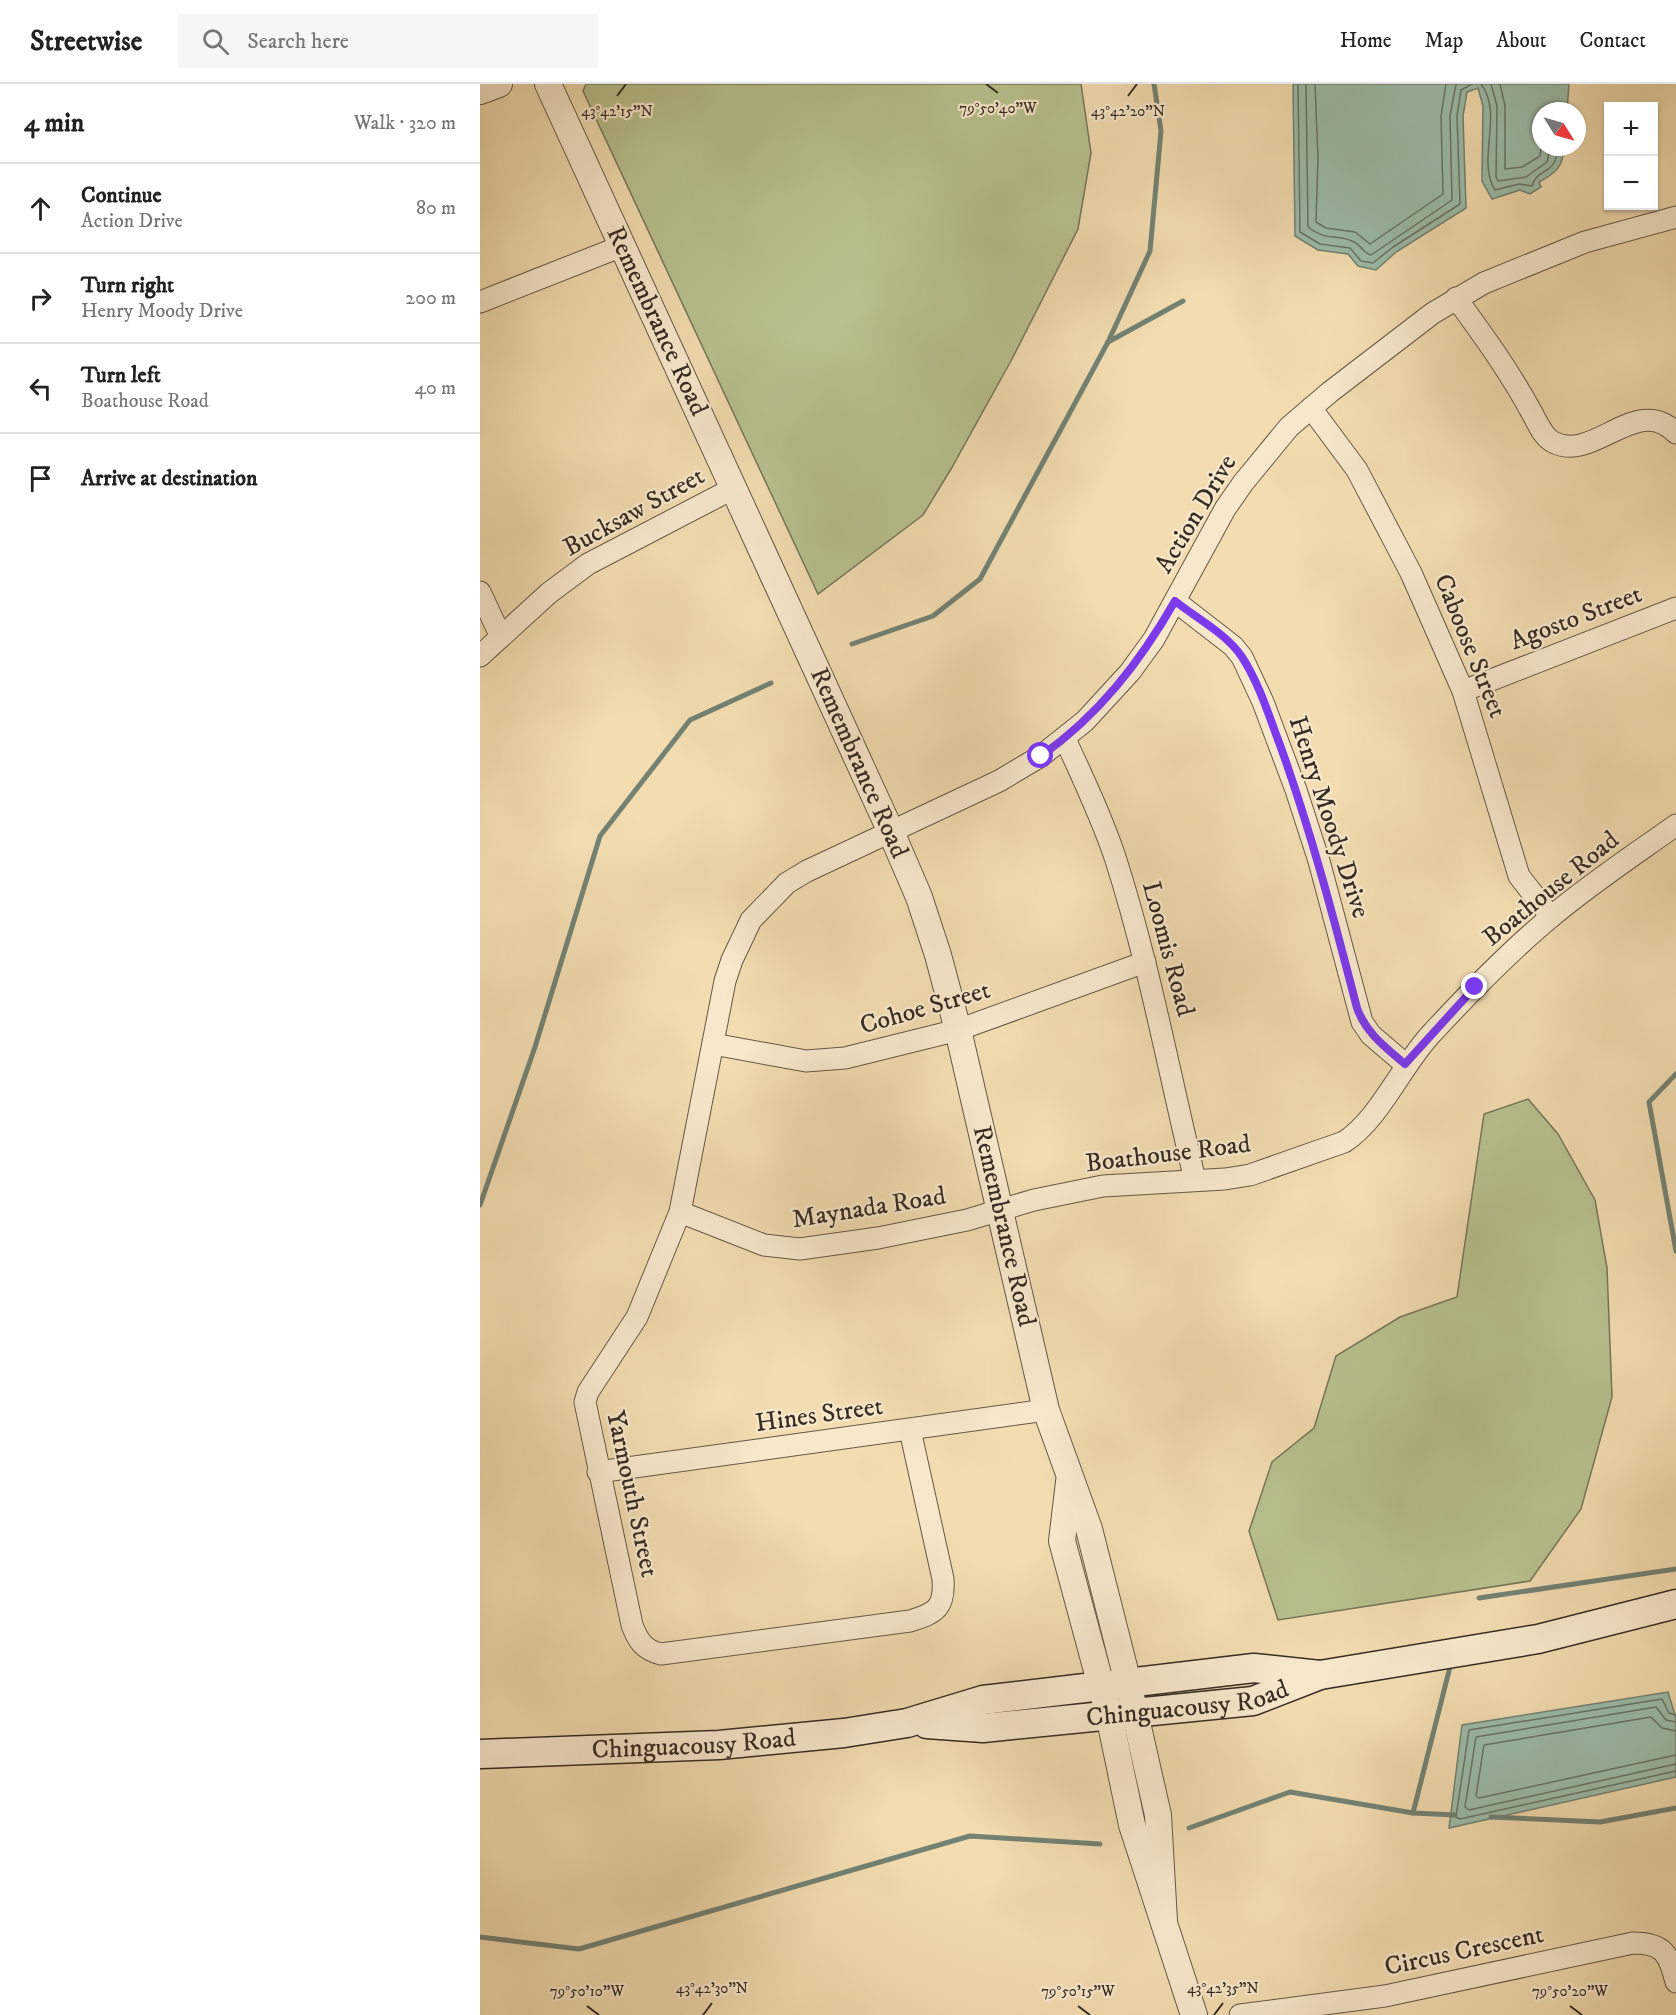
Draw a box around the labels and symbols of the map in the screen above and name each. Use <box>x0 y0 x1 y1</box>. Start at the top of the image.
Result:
text: 79°50'40"W <box>959 99 1037 118</box>
text: 43°42'15"N <box>581 102 653 121</box>
text: 43°42'20"N <box>1091 102 1165 121</box>
north arrow <box>1532 102 1586 156</box>
street label: Remembrance Road <box>599 221 715 421</box>
street label: Action Drive <box>1148 449 1244 579</box>
street label: Bucksaw Street <box>558 460 710 564</box>
street label: Caboose Street <box>1426 569 1514 723</box>
street label: Agosto Street <box>1505 578 1647 658</box>
street label: Remembrance Road <box>802 663 916 863</box>
street label: Henry Moody Drive <box>1281 712 1377 922</box>
route start <box>1027 742 1053 768</box>
street label: Boathouse Road <box>1476 824 1626 954</box>
street label: Loomis Road <box>1134 878 1202 1020</box>
route end <box>1461 973 1487 999</box>
street label: Cohoe Street <box>856 974 994 1042</box>
street label: Remembrance Road <box>965 1122 1043 1330</box>
street label: Boathouse Road <box>1084 1128 1252 1180</box>
street label: Maynada Road <box>790 1180 948 1236</box>
street label: Hines Street <box>753 1390 885 1440</box>
street label: Yarmouth Street <box>598 1408 666 1580</box>
street label: Chinguacousy Road <box>1084 1672 1293 1734</box>
street label: Chinguacousy Road <box>591 1721 797 1766</box>
street label: Circus Crescent <box>1382 1918 1546 1984</box>
text: 43°42'30"N <box>676 1979 748 1998</box>
text: 43°42'35"N <box>1187 1979 1259 1998</box>
text: 79°50'10"W <box>550 1982 624 2001</box>
text: 79°50'15"W <box>1041 1982 1115 2001</box>
text: 79°50'20"W <box>1532 1982 1608 2001</box>

